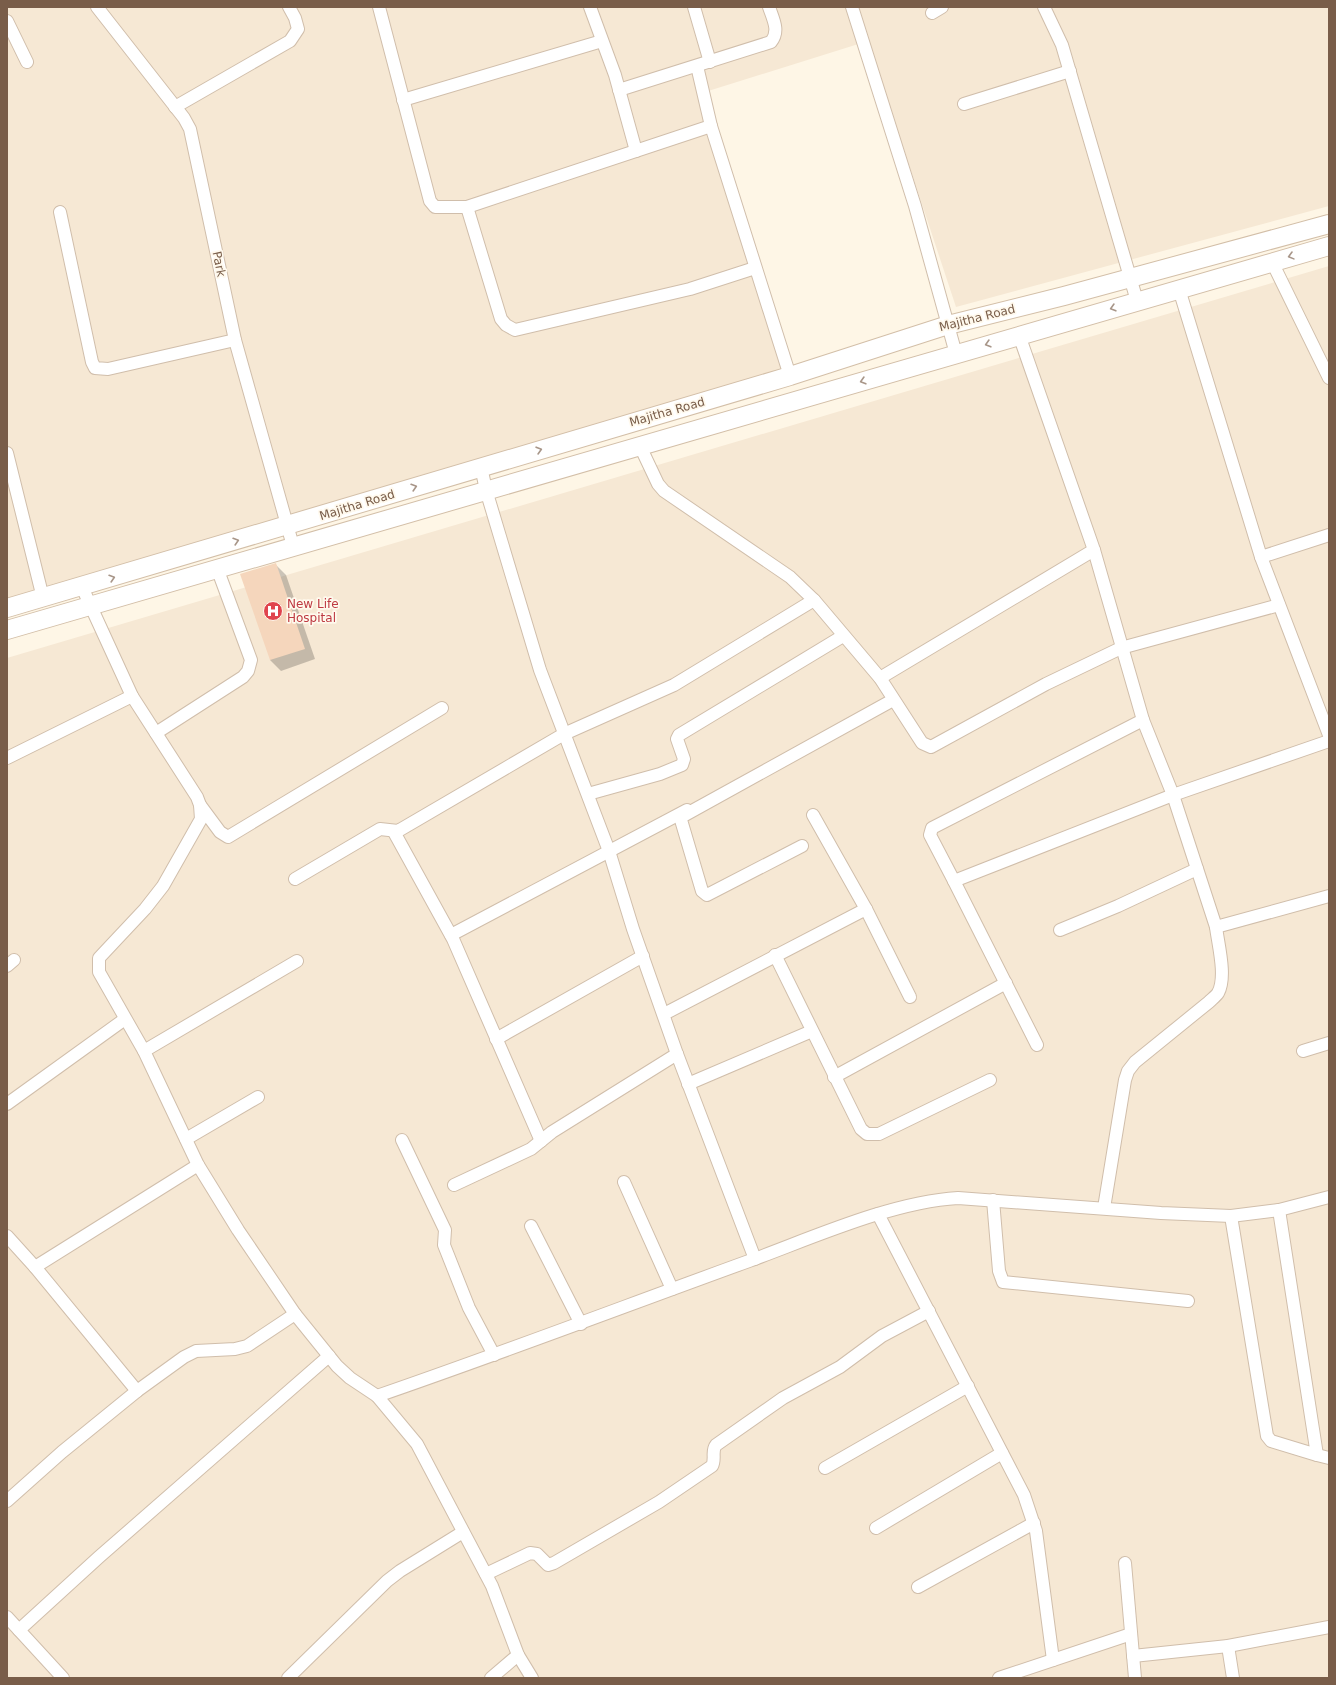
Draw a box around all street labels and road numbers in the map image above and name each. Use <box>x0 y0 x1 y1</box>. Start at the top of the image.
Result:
street label: Park <box>209 250 229 278</box>
street label: Majitha Road <box>937 302 1017 334</box>
street label: Majitha Road <box>628 395 706 429</box>
street label: Majitha Road <box>318 487 396 523</box>

